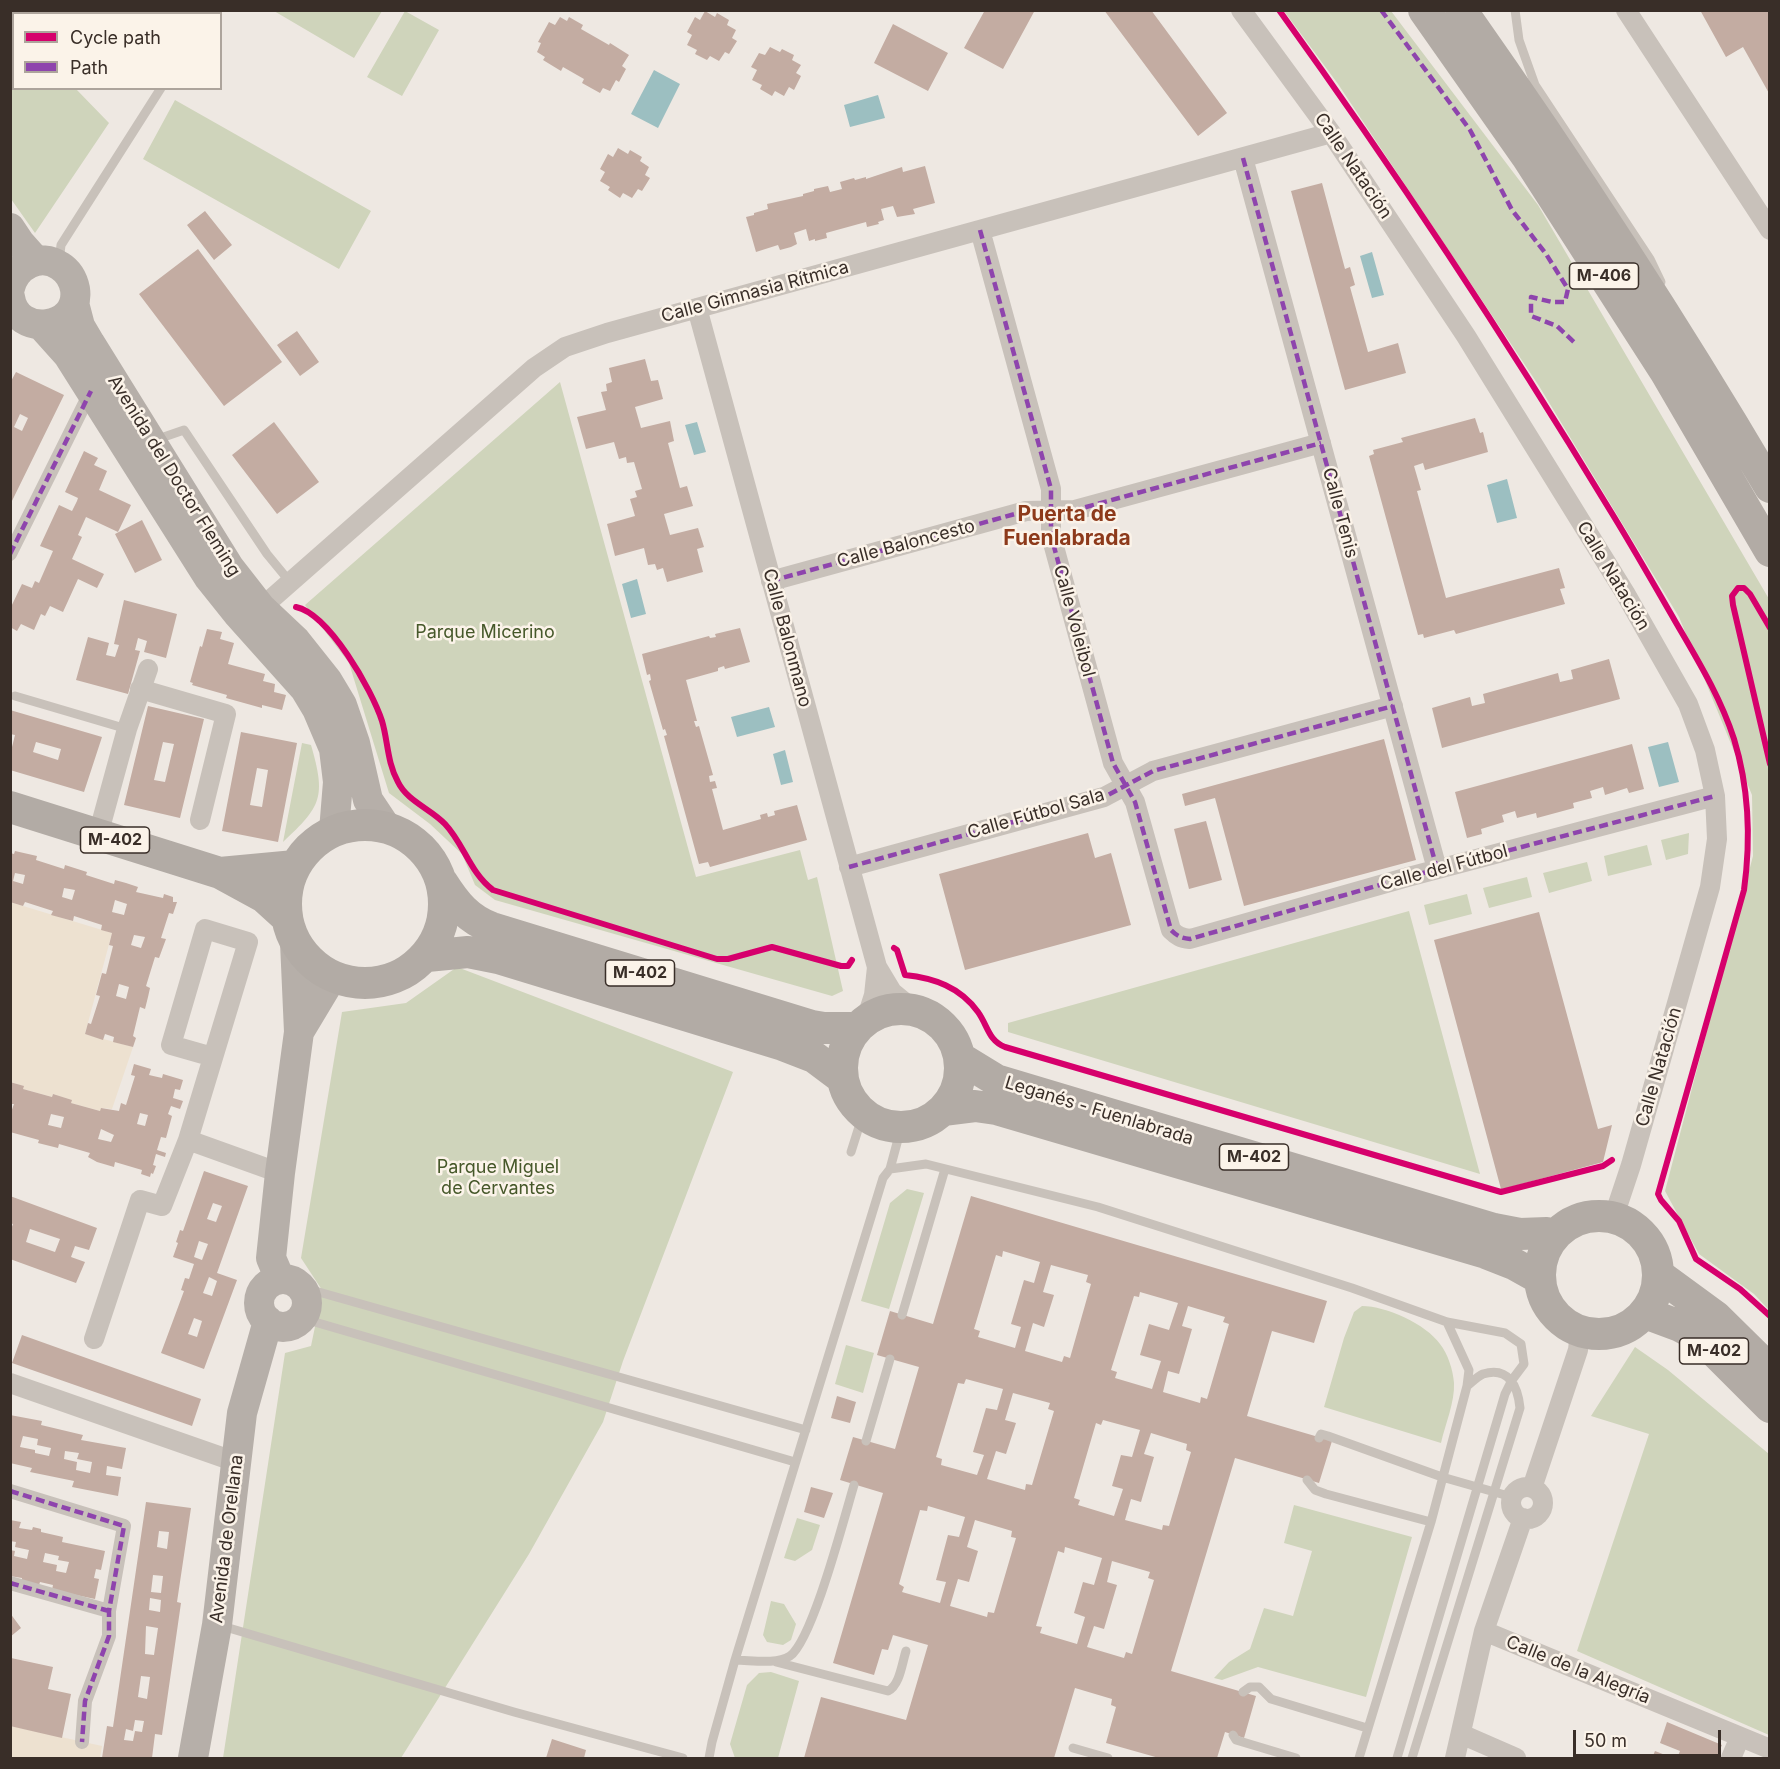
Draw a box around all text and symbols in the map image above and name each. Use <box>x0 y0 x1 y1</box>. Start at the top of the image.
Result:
legend <box>12 12 222 90</box>
text: Cycle path <box>70 27 161 48</box>
text: Path <box>70 57 108 78</box>
street label: Calle Natación <box>1310 109 1396 223</box>
street label: Calle Gimnasia Rítmica <box>659 257 851 327</box>
road number: M-406 <box>1570 263 1638 289</box>
street label: Avenida del Doctor Fleming <box>103 371 245 581</box>
street label: Calle Tenis <box>1318 465 1362 561</box>
district label: Puerta de Fuenlabrada <box>1003 502 1131 552</box>
street label: Calle Baloncesto <box>835 515 977 573</box>
street label: Calle Natación <box>1572 518 1654 634</box>
street label: Calle Voleibol <box>1049 563 1099 679</box>
street label: Calle Balonmano <box>758 566 816 710</box>
park label: Parque Micerino <box>415 622 555 644</box>
street label: Calle Fútbol Sala <box>965 784 1107 844</box>
road number: M-402 <box>80 827 150 853</box>
street label: Calle del Fútbol <box>1378 841 1510 895</box>
road number: M-402 <box>606 960 674 986</box>
street label: Calle Natación <box>1632 1005 1686 1129</box>
street label: Leganés - Fuenlabrada <box>1002 1072 1196 1150</box>
road number: M-402 <box>1220 1144 1288 1170</box>
park label: Parque Miguel de Cervantes <box>437 1157 559 1200</box>
road number: M-402 <box>1680 1338 1748 1364</box>
street label: Avenida de Orellana <box>206 1454 248 1624</box>
street label: Calle de la Alegría <box>1503 1631 1653 1709</box>
scale bar <box>1576 1718 1724 1756</box>
text: 50 m <box>1584 1730 1627 1751</box>

